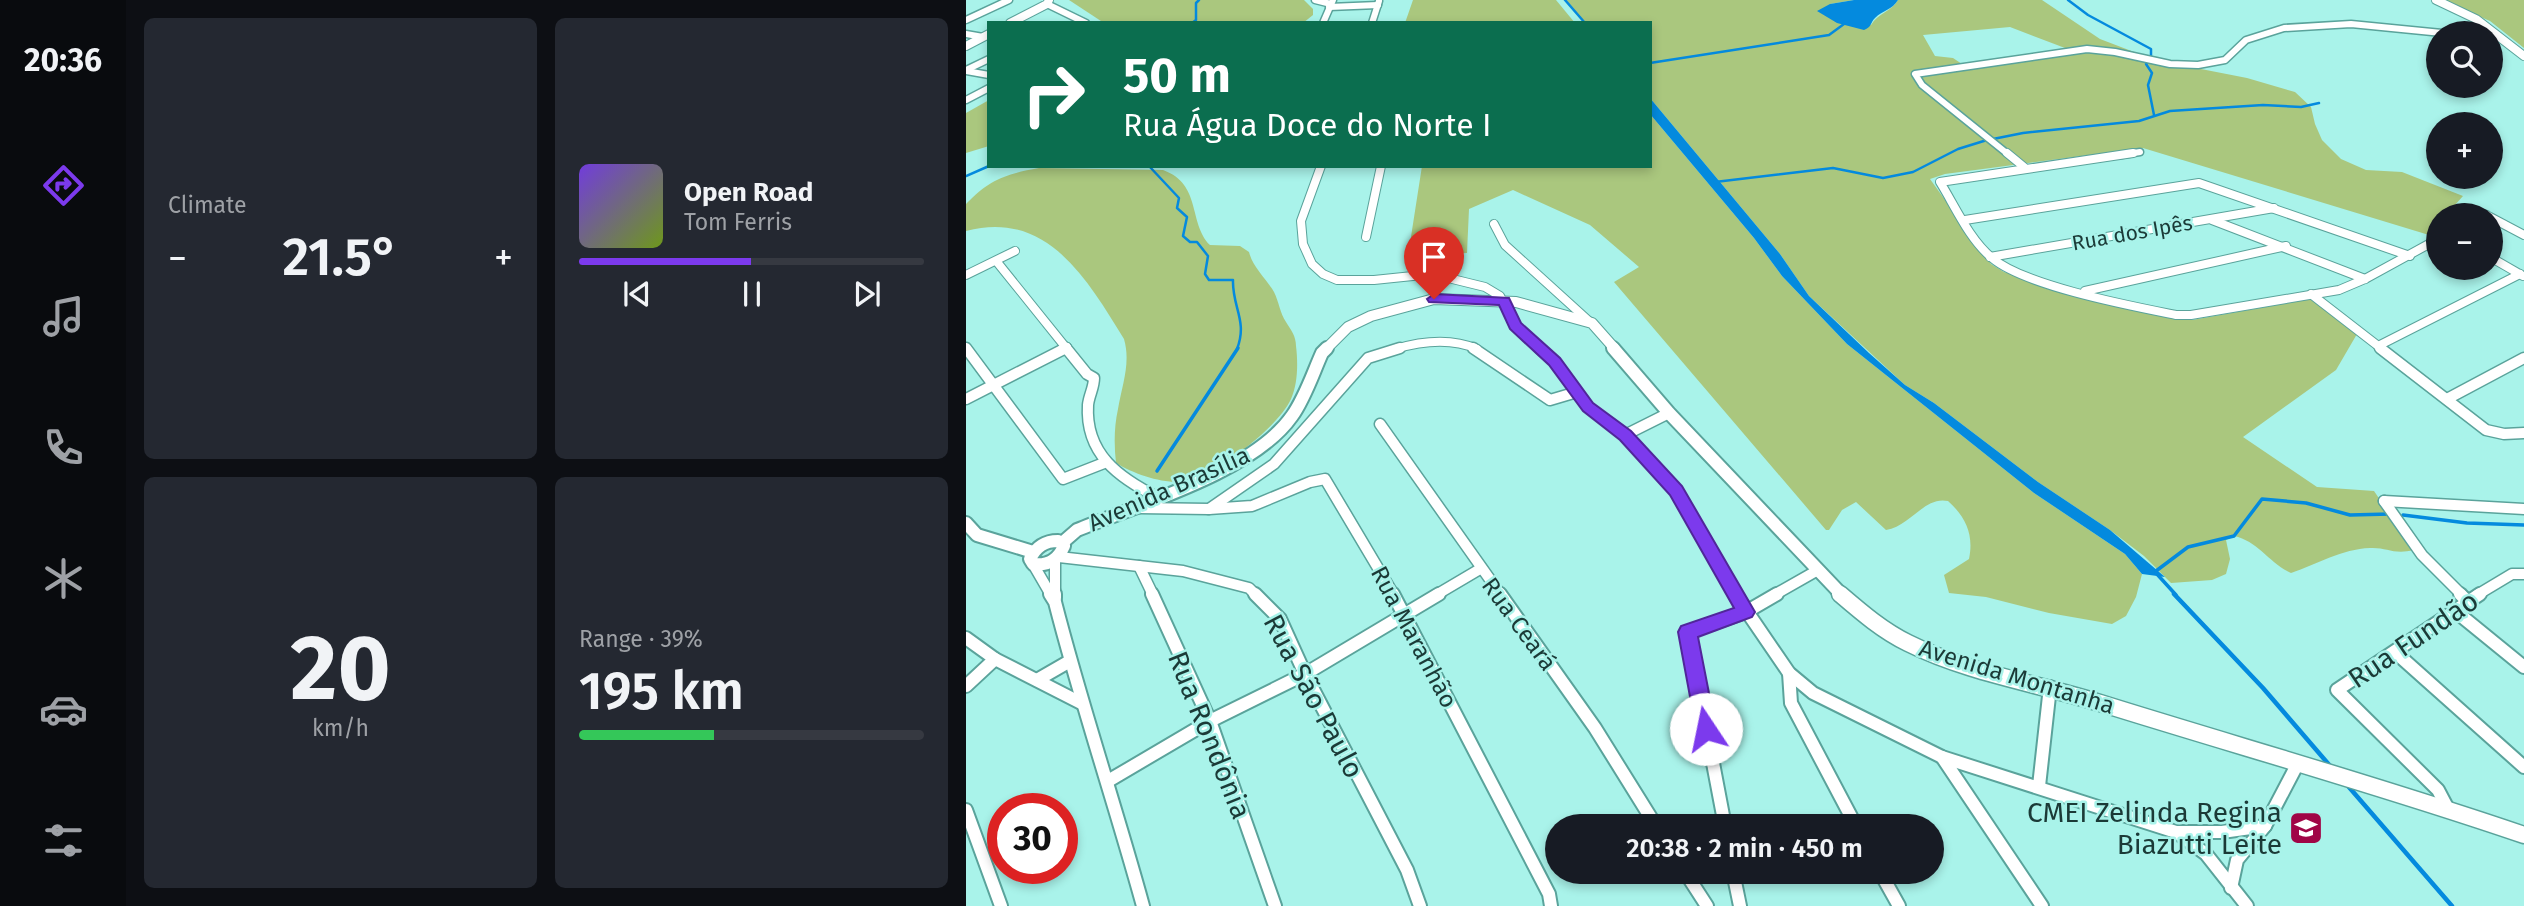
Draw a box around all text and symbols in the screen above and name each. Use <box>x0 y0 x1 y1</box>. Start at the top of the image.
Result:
map controls <box>2426 21 2503 280</box>
button: search <box>2426 21 2503 98</box>
text: 20:36 <box>24 41 102 79</box>
text: 50 m <box>1123 46 1231 105</box>
icon: right <box>1008 49 1099 140</box>
text: Rua Água Doce do Norte I <box>1123 106 1492 144</box>
button: + <box>2426 112 2503 189</box>
icon: directions <box>39 161 88 210</box>
text: Open Road <box>684 177 813 208</box>
text: Climate <box>168 191 247 219</box>
button: − <box>2426 203 2503 280</box>
text: Tom Ferris <box>684 208 792 236</box>
street label: Rua dos Ipês <box>2070 210 2195 256</box>
text: 21.5° <box>282 226 399 289</box>
pin <box>1404 227 1464 299</box>
text: − <box>168 235 187 281</box>
text: + <box>494 235 513 281</box>
icon: arrive <box>1415 238 1453 276</box>
icon: previous <box>618 275 656 313</box>
icon: pause <box>733 275 771 313</box>
icon: next <box>848 275 886 313</box>
icon: music <box>39 292 88 341</box>
icon: phone <box>39 423 88 472</box>
street label: Avenida Brasília <box>1084 441 1254 537</box>
icon: climate <box>39 554 88 603</box>
street label: Rua Maranhão <box>1365 561 1463 713</box>
street label: Rua Ceará <box>1476 572 1562 676</box>
street label: Rua Fundão <box>2342 584 2485 695</box>
street label: Rua São Paulo <box>1257 609 1371 784</box>
text: 20 <box>290 614 391 723</box>
text: Range · 39% <box>579 625 703 653</box>
street label: Avenida Montanha <box>1916 634 2118 720</box>
street label: Rua Rondônia <box>1161 647 1258 824</box>
text: 195 km <box>579 660 744 723</box>
icon: car <box>39 685 88 734</box>
position arrow <box>1669 692 1743 766</box>
text: km/h <box>312 714 369 742</box>
speed limit sign: 30 <box>987 793 1078 884</box>
place label: CMEI Zelinda Regina Biazutti Leite <box>2027 796 2282 861</box>
school or university icon: CMEI Zelinda Regina Biazutti Leite <box>2287 809 2325 847</box>
icon: filters <box>39 816 88 865</box>
text: 20:38 · 2 min · 450 m <box>1626 833 1863 864</box>

